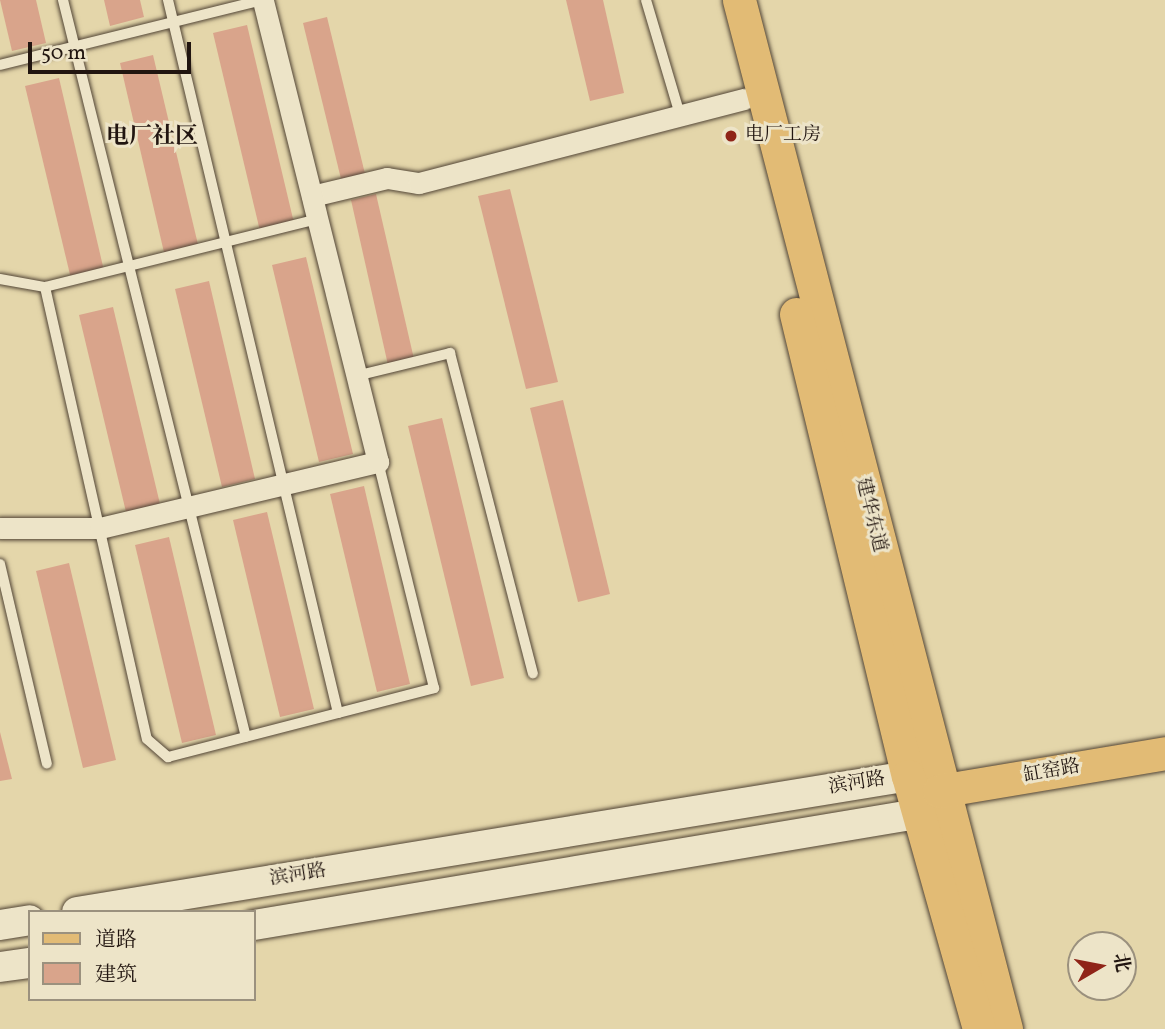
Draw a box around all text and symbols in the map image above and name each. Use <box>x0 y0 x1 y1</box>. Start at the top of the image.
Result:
scale bar <box>32 28 194 72</box>
text: 50 m <box>41 39 86 68</box>
district label: 电厂社区 <box>106 123 198 151</box>
place label: 电厂工房 <box>745 125 821 147</box>
marker: 电厂工房 <box>723 128 739 144</box>
street label: 建华东道 <box>850 475 890 555</box>
street label: 缸窑路 <box>1022 756 1082 788</box>
street label: 滨河路 <box>827 768 887 800</box>
street label: 滨河路 <box>268 860 328 892</box>
legend <box>28 910 256 1001</box>
text: 道路 <box>95 926 137 955</box>
north arrow <box>1067 931 1137 1001</box>
text: 北 <box>1106 951 1135 974</box>
text: 建筑 <box>95 961 137 990</box>

